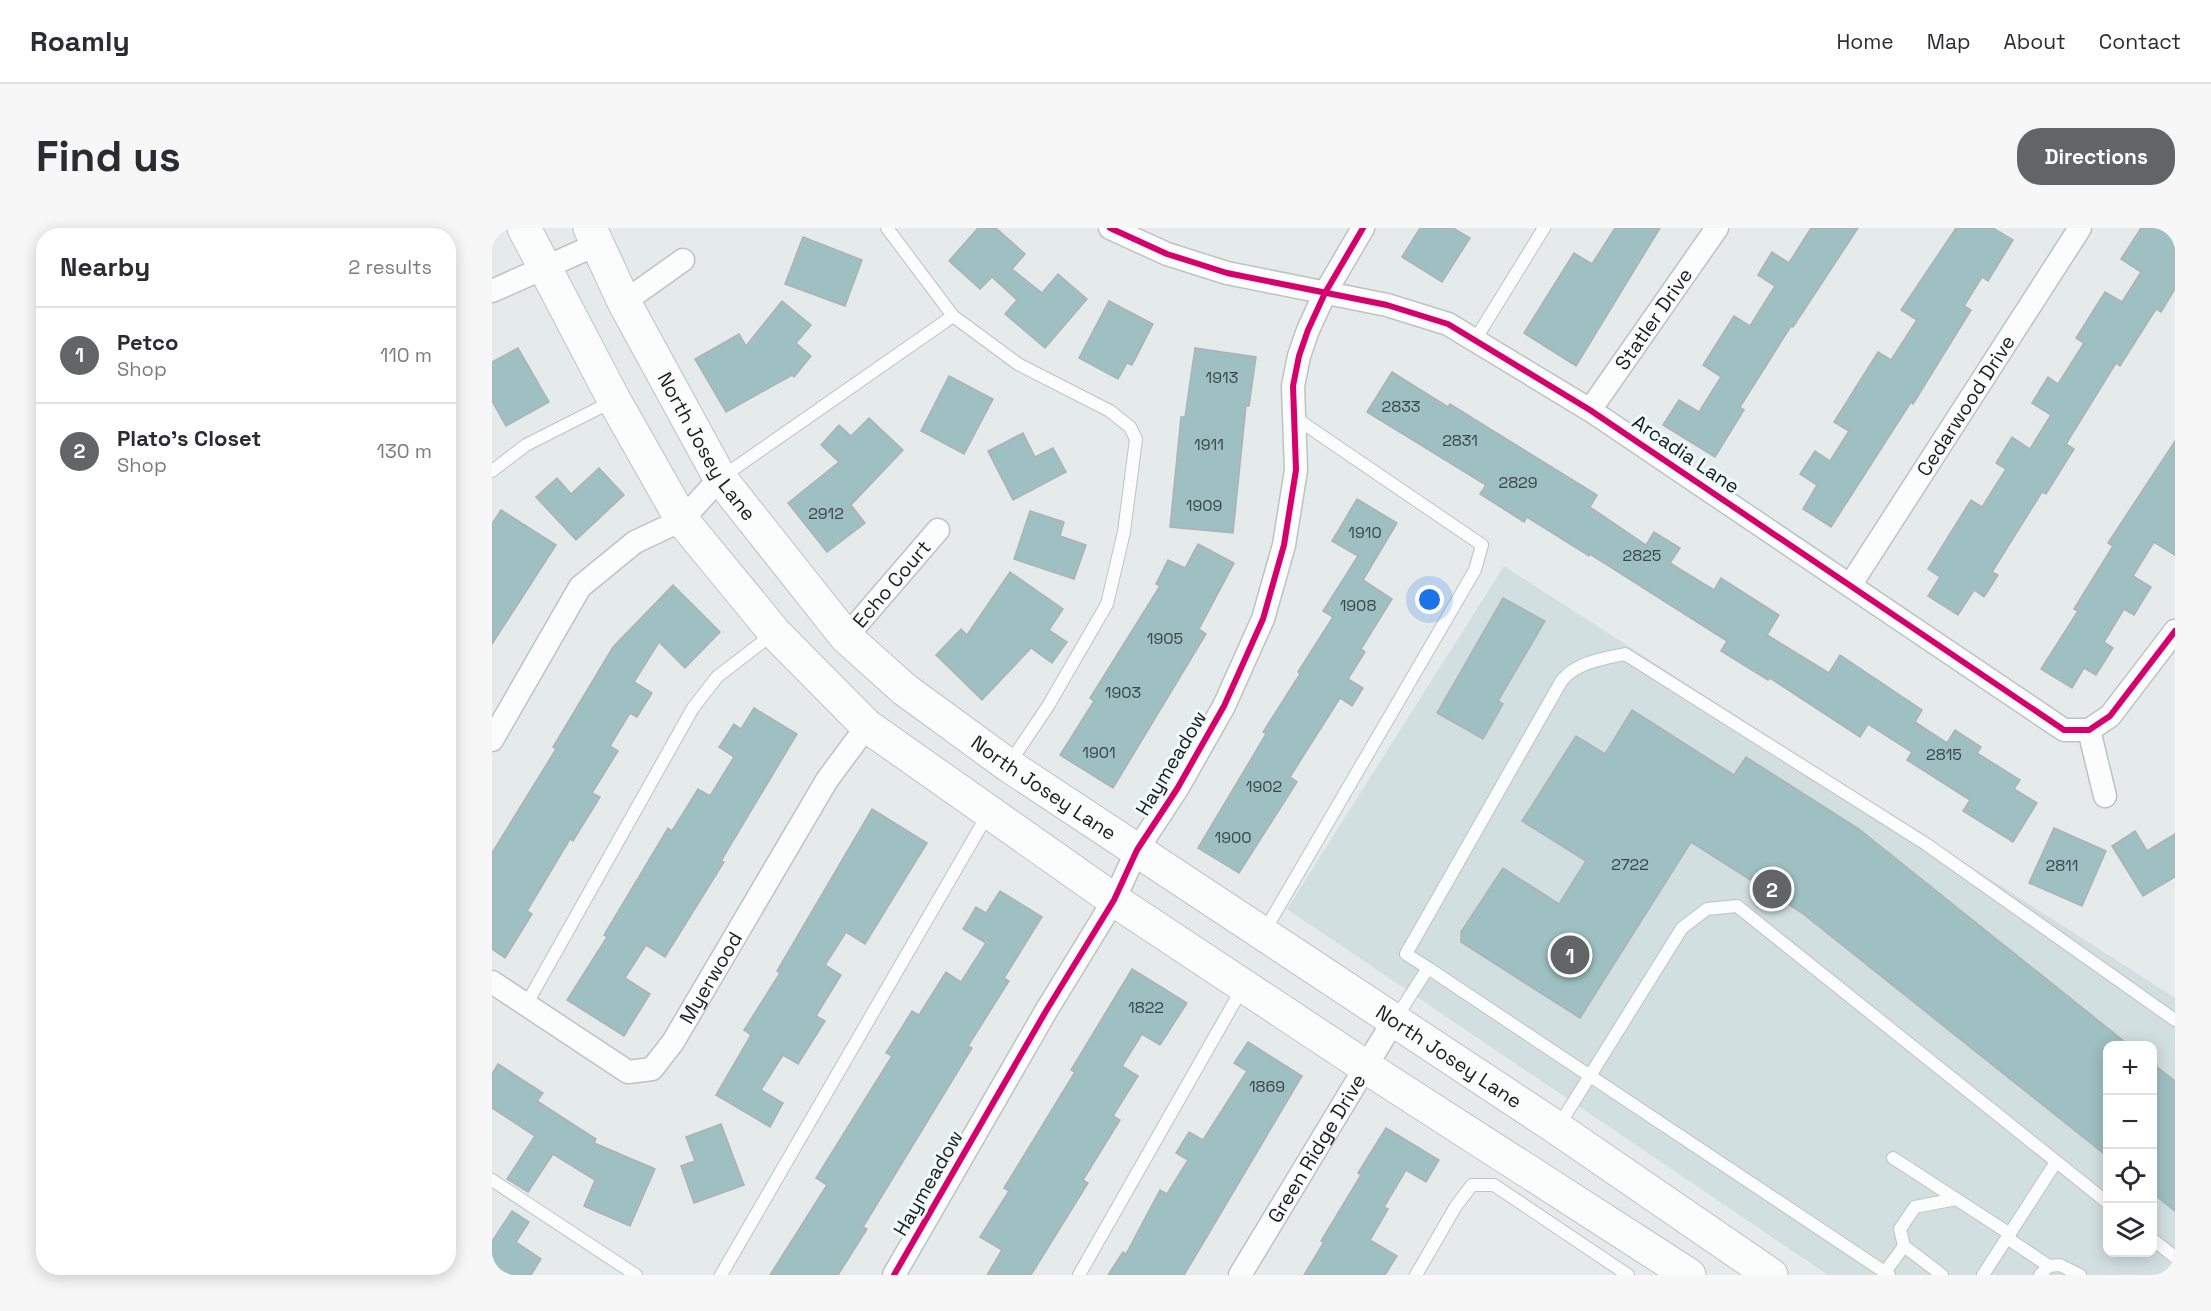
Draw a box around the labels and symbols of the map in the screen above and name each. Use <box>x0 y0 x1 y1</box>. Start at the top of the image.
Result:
street label: Statler Drive <box>1609 263 1698 375</box>
street label: Cedarwood Drive <box>1911 330 2021 481</box>
street label: North Josey Lane <box>652 367 762 526</box>
house number: 1913 <box>1206 367 1238 388</box>
house number: 2833 <box>1382 396 1420 417</box>
street label: Arcadia Lane <box>1627 409 1745 499</box>
house number: 2831 <box>1442 430 1478 451</box>
house number: 1911 <box>1194 434 1224 455</box>
house number: 2829 <box>1498 472 1538 493</box>
house number: 1909 <box>1186 495 1222 516</box>
house number: 2912 <box>808 503 844 524</box>
house number: 1910 <box>1348 522 1382 543</box>
street label: Echo Court <box>847 535 936 633</box>
house number: 2825 <box>1623 545 1661 566</box>
your location <box>1415 585 1444 614</box>
house number: 1908 <box>1340 595 1376 616</box>
house number: 1905 <box>1147 628 1183 649</box>
house number: 1903 <box>1105 682 1141 703</box>
street label: Haymeadow <box>1129 706 1213 820</box>
street label: North Josey Lane <box>966 729 1121 846</box>
house number: 1901 <box>1082 742 1116 763</box>
house number: 2815 <box>1926 744 1962 765</box>
house number: 1902 <box>1246 776 1282 797</box>
house number: 1900 <box>1215 827 1252 848</box>
house number: 2722 <box>1611 854 1649 875</box>
house number: 2811 <box>2046 855 2079 876</box>
pin: 2 <box>1752 866 1792 912</box>
street label: Myerwood <box>674 927 748 1028</box>
pin: 1 <box>1550 932 1590 978</box>
house number: 1822 <box>1128 997 1164 1018</box>
street label: North Josey Lane <box>1371 999 1527 1114</box>
street label: Green Ridge Drive <box>1262 1069 1371 1228</box>
house number: 1869 <box>1249 1076 1285 1097</box>
street label: Haymeadow <box>887 1125 969 1241</box>

